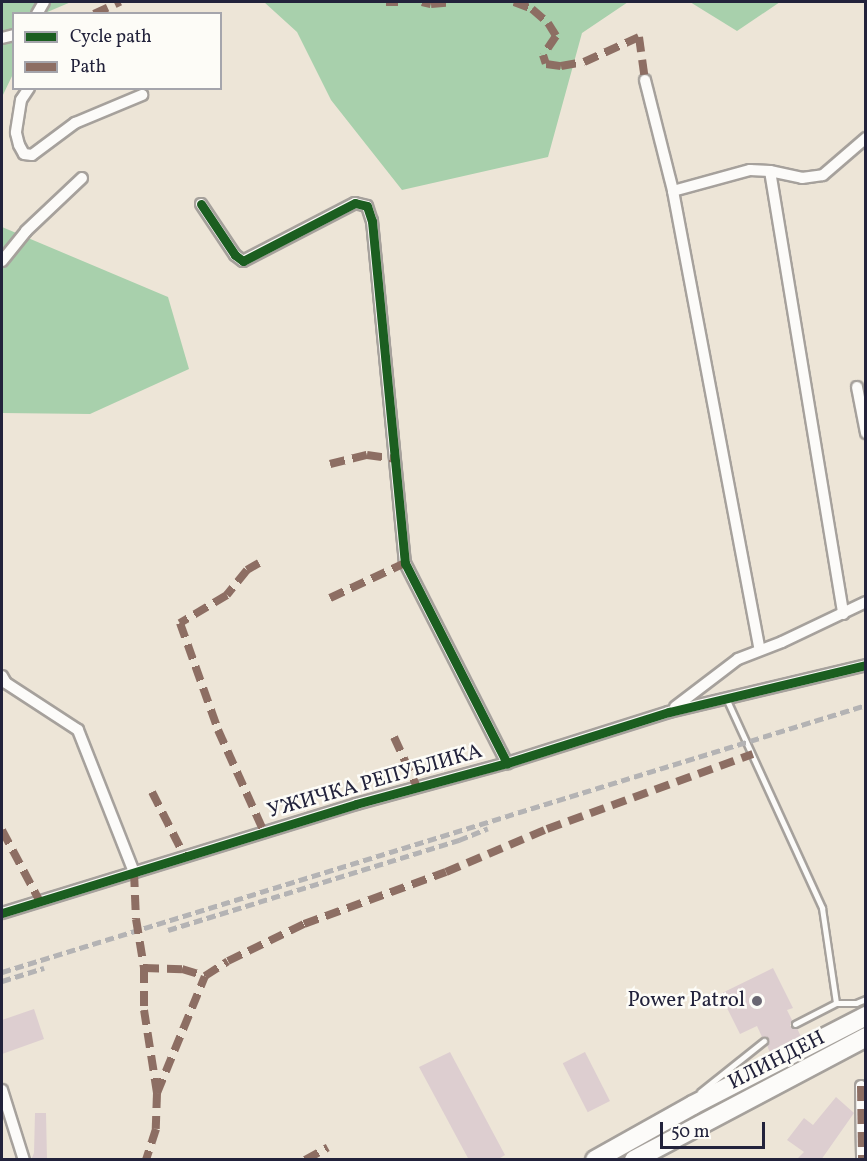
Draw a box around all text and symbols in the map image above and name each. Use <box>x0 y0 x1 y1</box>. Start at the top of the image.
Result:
legend <box>12 12 222 90</box>
text: Cycle path <box>70 25 152 50</box>
text: Path <box>70 55 106 80</box>
street label: УЖИЧКА РЕПУБЛИКА <box>265 739 485 825</box>
place label: Power Patrol <box>628 988 745 1014</box>
marker: Power Patrol <box>750 994 764 1008</box>
street label: ИЛИНДЕН <box>724 1026 830 1096</box>
scale bar <box>663 1110 768 1148</box>
text: 50 m <box>671 1120 710 1145</box>

